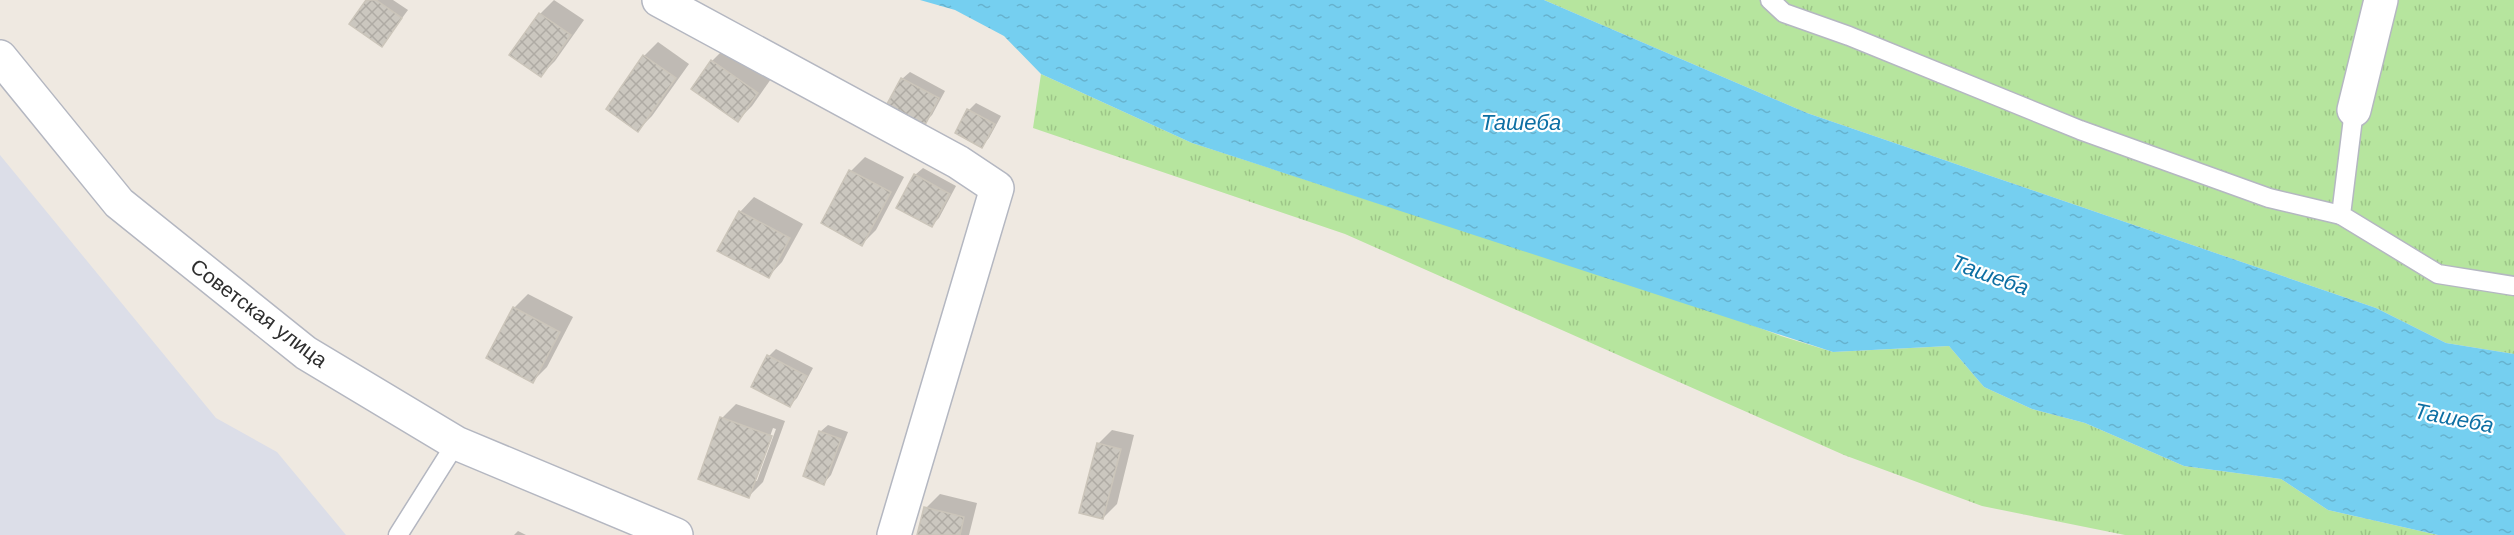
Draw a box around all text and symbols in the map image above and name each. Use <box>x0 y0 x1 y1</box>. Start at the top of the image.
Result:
water label: Ташеба <box>1481 110 1561 135</box>
water label: Ташеба <box>1948 250 2032 300</box>
street label: Советская улица <box>186 254 332 372</box>
water label: Ташеба <box>2412 398 2496 438</box>

